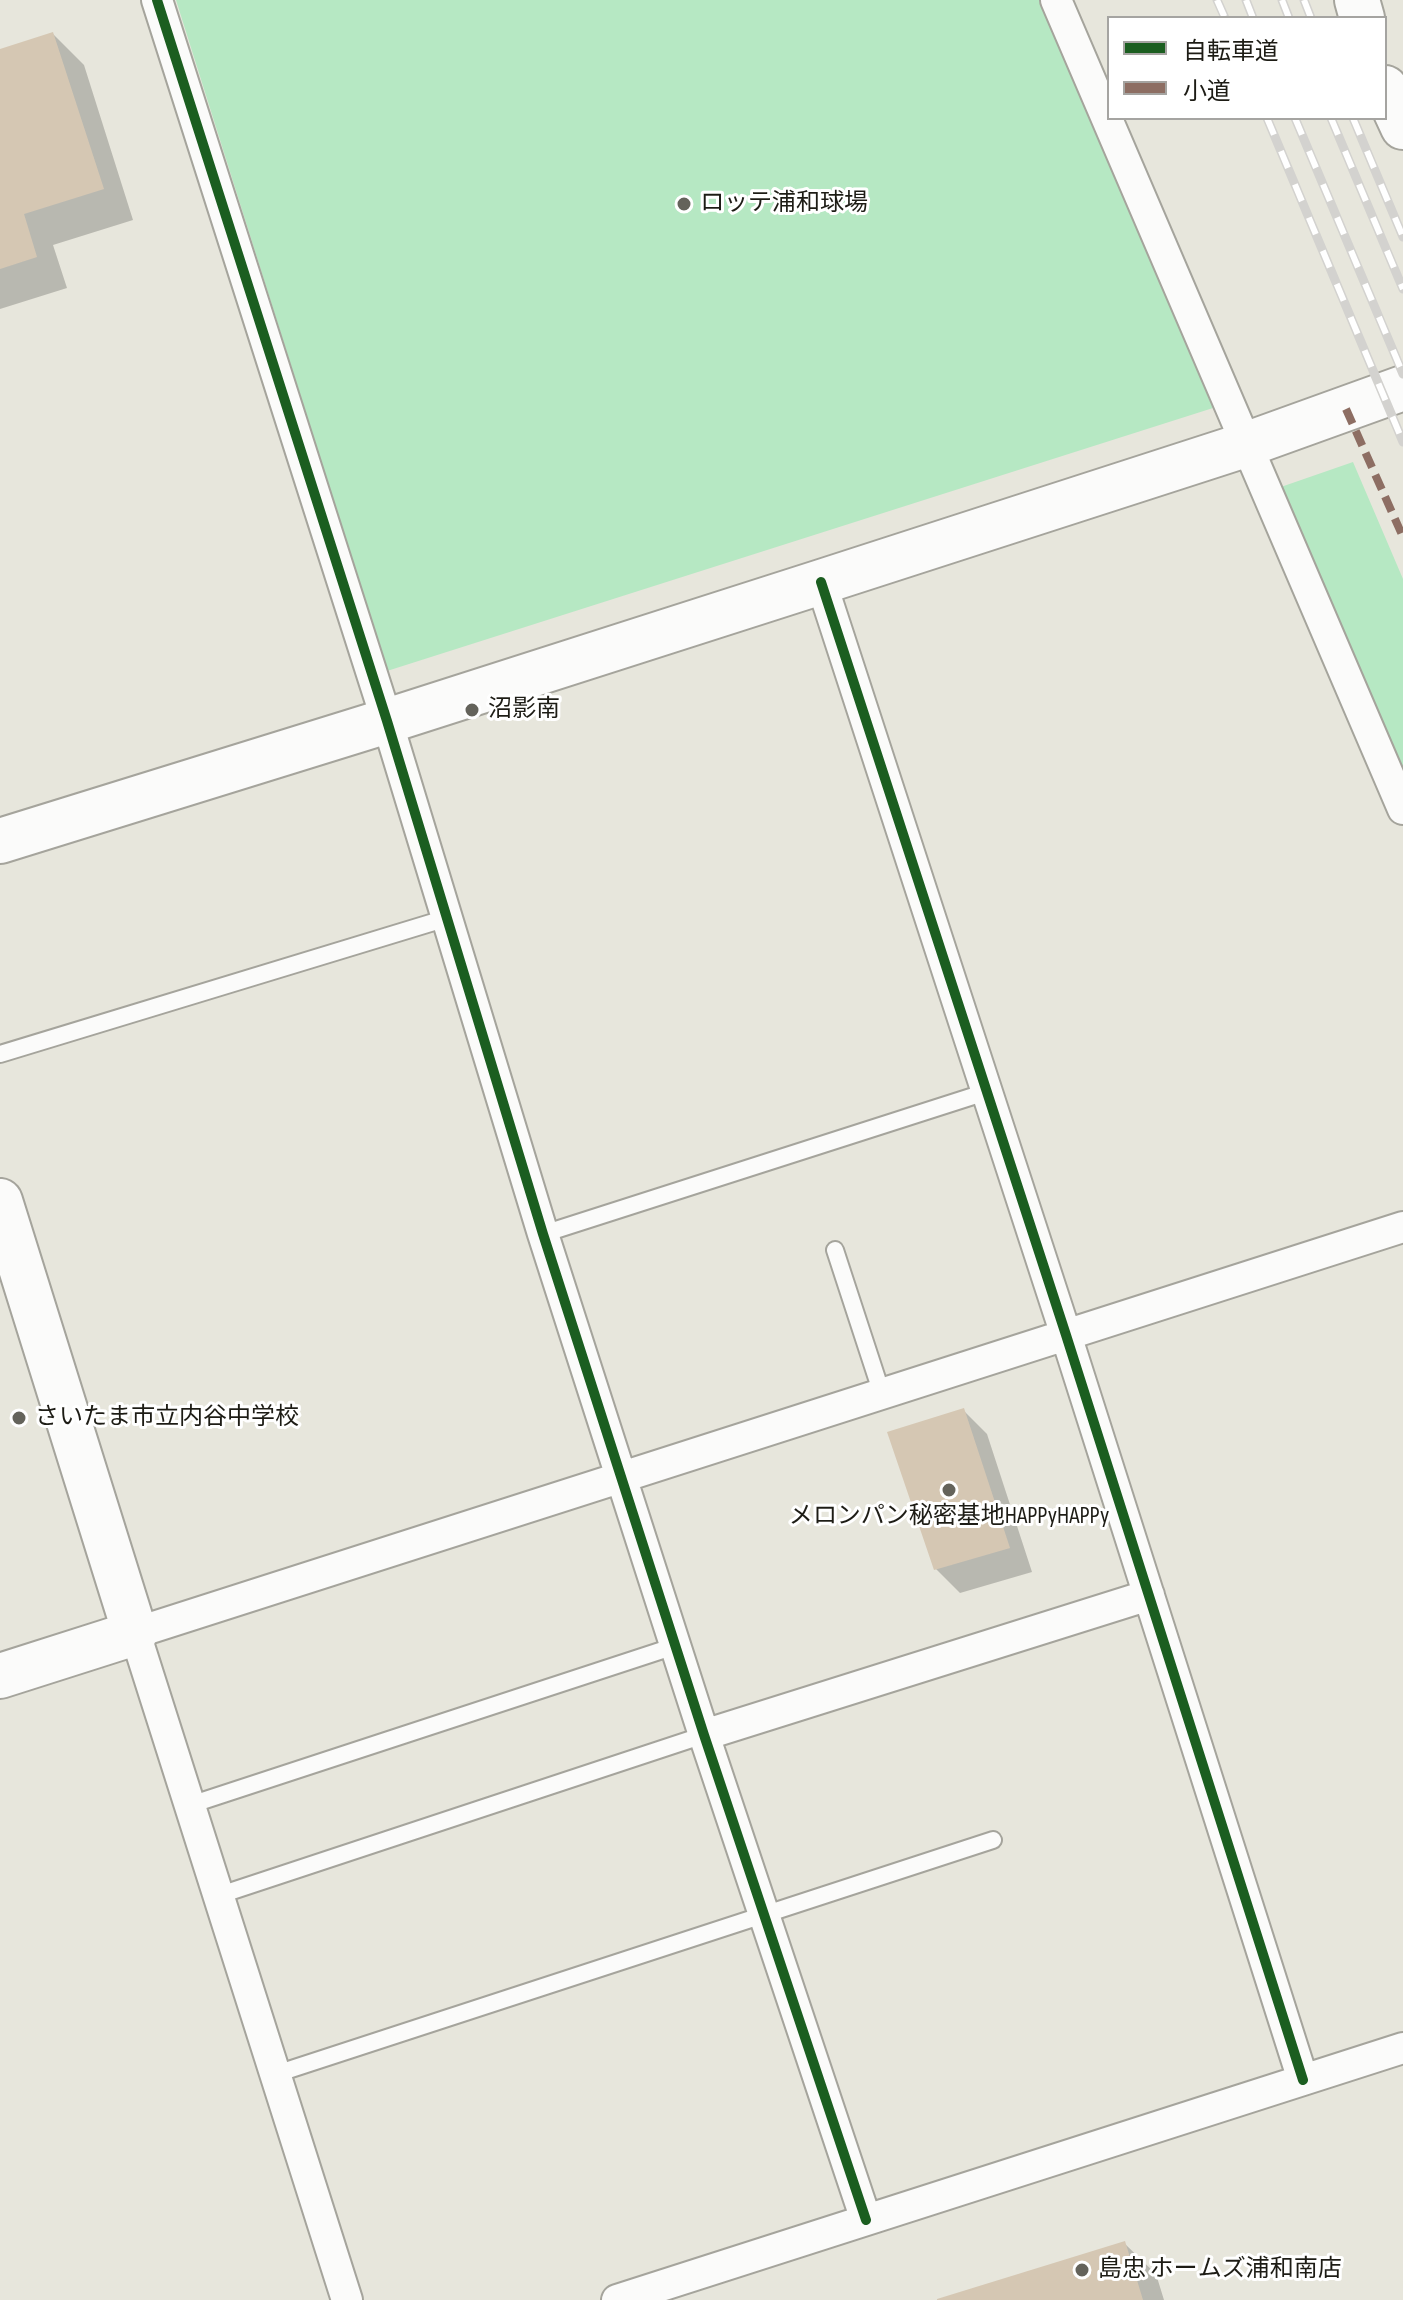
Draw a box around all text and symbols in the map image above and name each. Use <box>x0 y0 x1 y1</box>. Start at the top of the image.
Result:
legend <box>1107 16 1387 120</box>
text: 自転車道 <box>1183 37 1279 66</box>
text: 小道 <box>1183 77 1231 106</box>
place label: ロッテ浦和球場 <box>700 190 868 218</box>
marker: ロッテ浦和球場 <box>675 195 693 213</box>
place label: 沼影南 <box>488 696 560 724</box>
marker: 沼影南 <box>463 701 481 719</box>
place label: さいたま市立内谷中学校 <box>35 1404 299 1432</box>
marker: さいたま市立内谷中学校 <box>10 1409 28 1427</box>
marker: メロンパン秘密基地HAPPyHAPPy <box>940 1481 958 1499</box>
place label: メロンパン秘密基地HAPPyHAPPy <box>789 1503 1109 1531</box>
place label: 島忠 ホームズ浦和南店 <box>1098 2256 1342 2284</box>
marker: 島忠 ホームズ浦和南店 <box>1073 2261 1091 2279</box>

